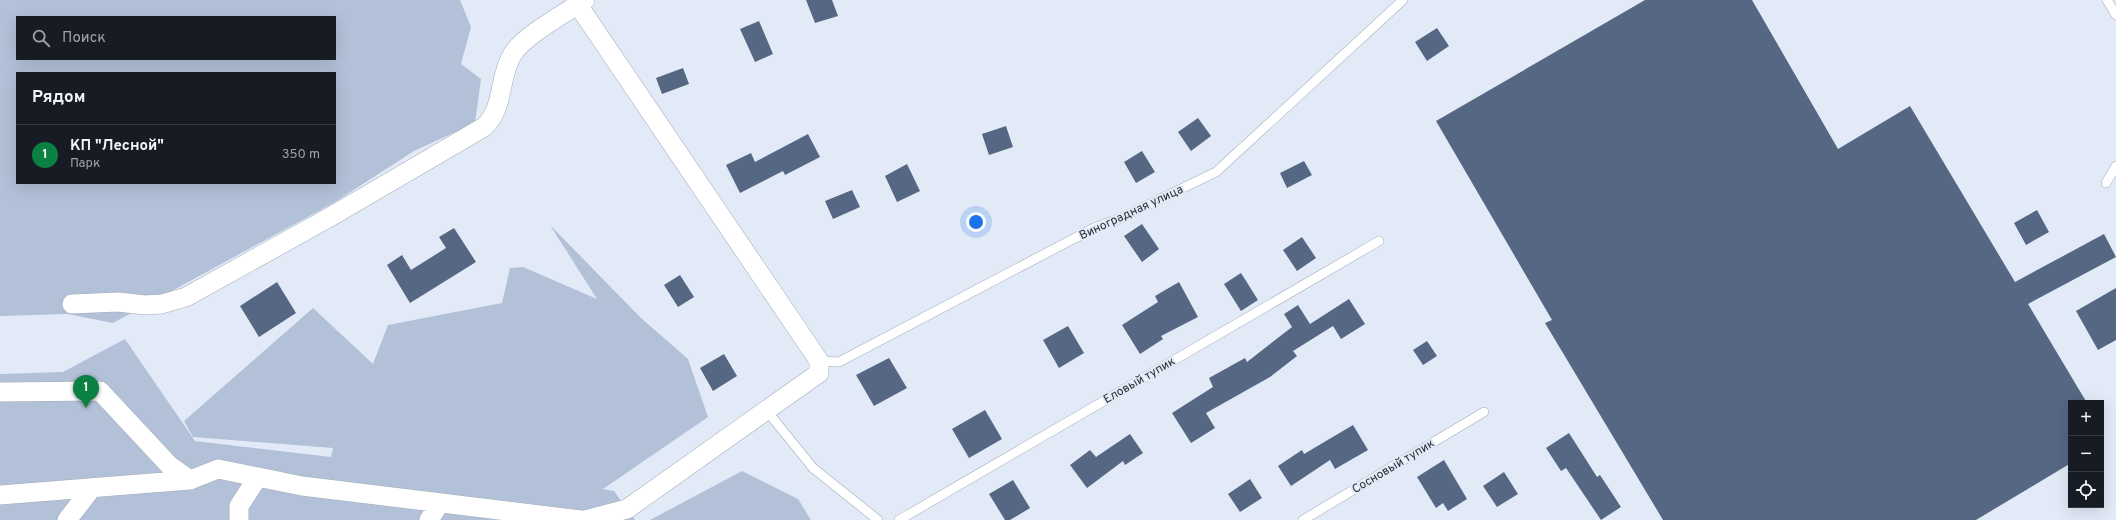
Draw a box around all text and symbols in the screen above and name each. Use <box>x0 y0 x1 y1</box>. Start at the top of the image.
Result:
search box <box>16 16 336 60</box>
icon: search <box>30 27 52 49</box>
text: Поиск <box>62 29 106 48</box>
text: Рядом <box>32 87 85 109</box>
text: КП "Лесной" <box>70 137 164 156</box>
text: 1 <box>42 147 48 163</box>
text: 350 m <box>282 147 320 163</box>
text: Парк <box>70 156 100 172</box>
street label: Виноградная улица <box>1077 182 1186 244</box>
your location <box>966 212 986 232</box>
street label: Еловый тупик <box>1101 354 1178 408</box>
pin: 1 <box>73 375 99 408</box>
map controls <box>2068 400 2104 508</box>
button: + <box>2068 400 2104 436</box>
street label: Сосновый тупик <box>1349 436 1438 498</box>
button: − <box>2068 436 2104 472</box>
button: locate <box>2068 472 2104 508</box>

